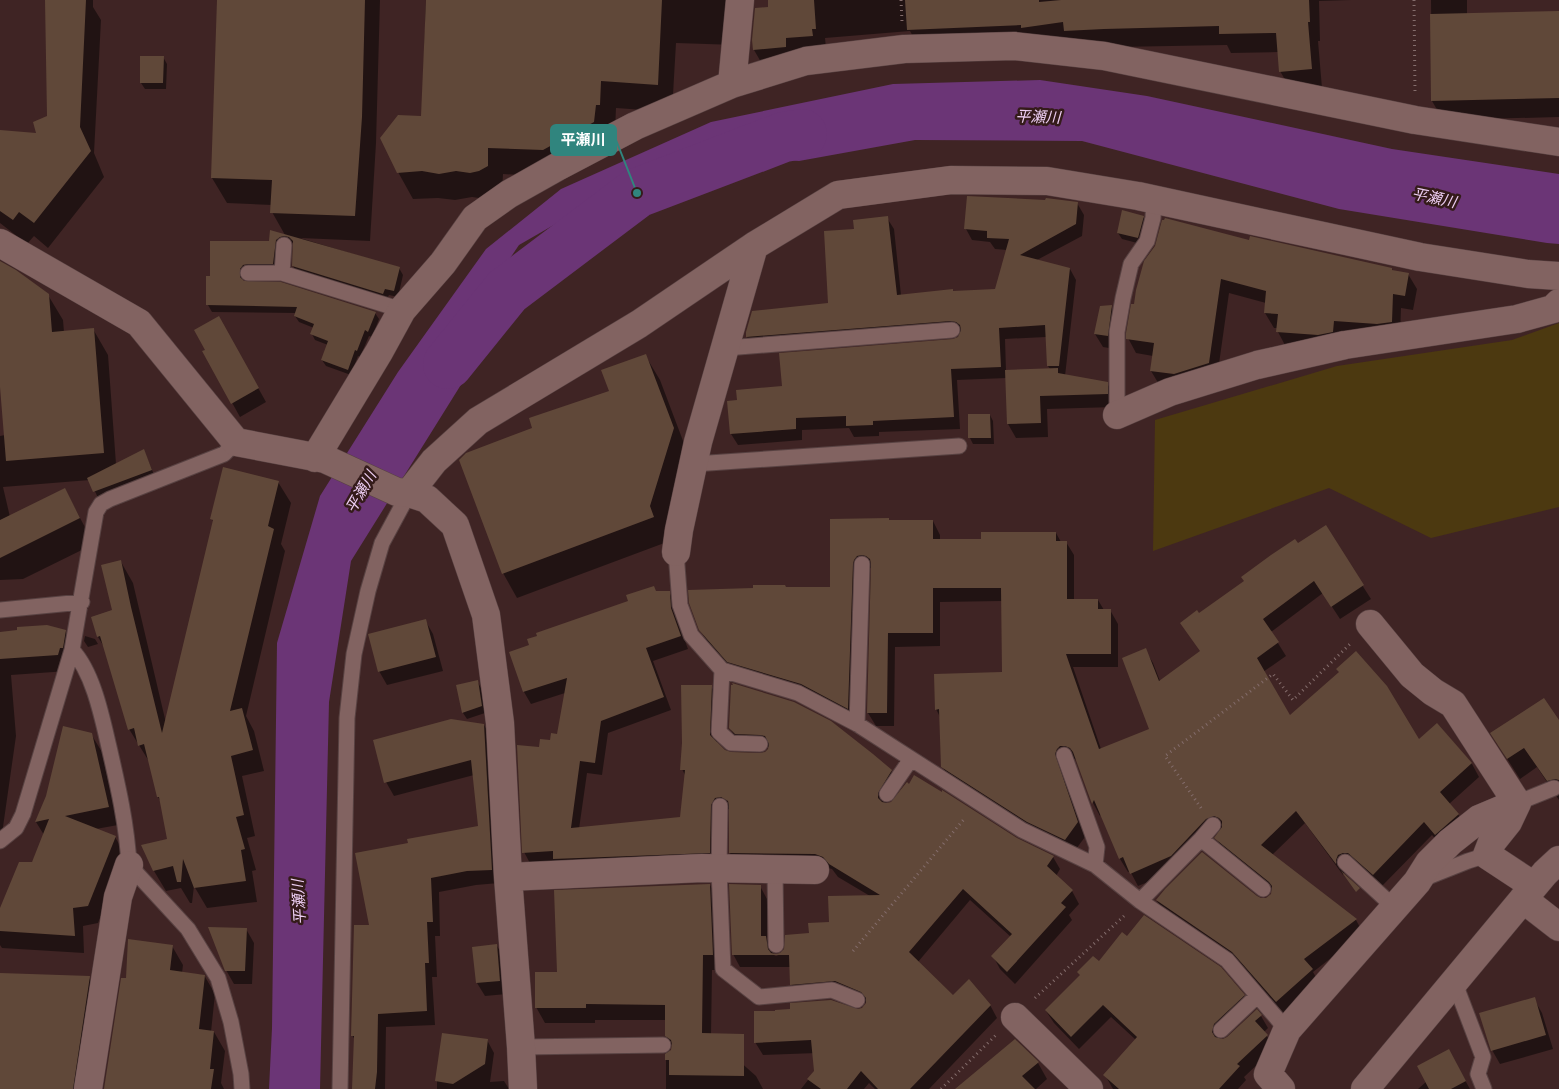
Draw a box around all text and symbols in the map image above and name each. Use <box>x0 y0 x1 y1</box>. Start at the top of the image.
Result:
water label: 平瀬川 <box>1015 106 1063 126</box>
callout: 平瀬川 <box>551 125 616 155</box>
text: 平瀬川 <box>560 130 606 148</box>
water label: 平瀬川 <box>1410 184 1460 211</box>
water label: 平瀬川 <box>341 466 380 515</box>
water label: 平瀬川 <box>288 877 308 925</box>

